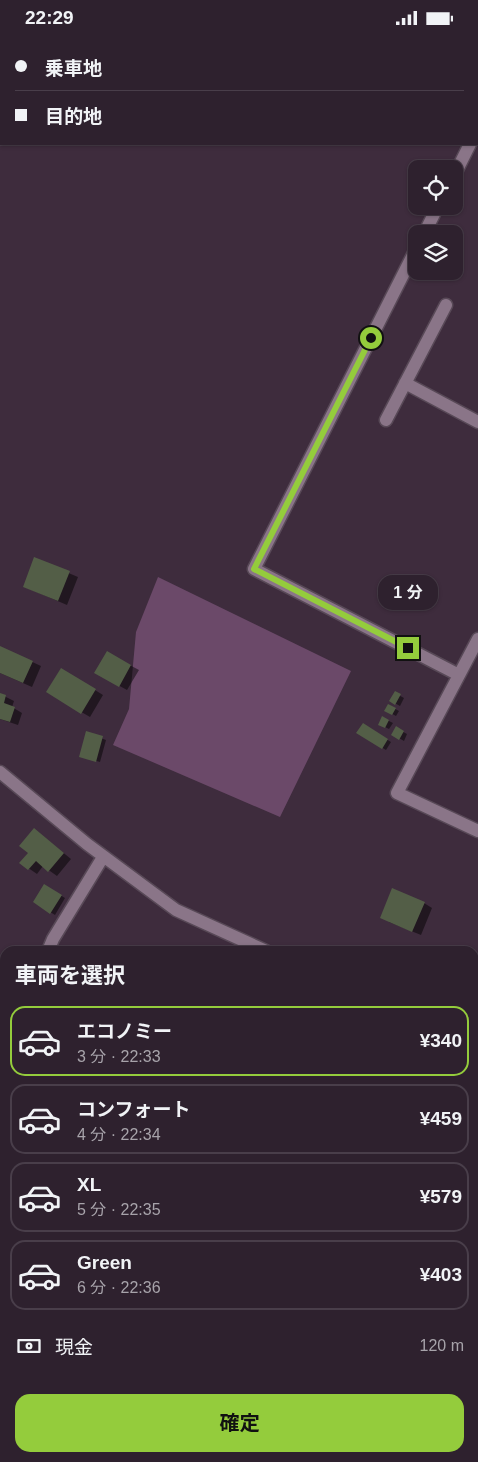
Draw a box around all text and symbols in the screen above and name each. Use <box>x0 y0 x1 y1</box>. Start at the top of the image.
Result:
text: 22:29 <box>25 7 74 28</box>
text: 乗車地 <box>45 58 102 79</box>
text: 目的地 <box>45 106 102 127</box>
map controls <box>408 160 463 280</box>
button: locate <box>408 160 463 215</box>
button: layers <box>408 225 463 280</box>
route start <box>360 327 382 349</box>
callout: 1 分 <box>378 575 438 611</box>
text: 1 分 <box>393 584 423 601</box>
route end <box>397 637 419 659</box>
text: 車両を選択 <box>15 963 125 988</box>
icon: car <box>17 1019 62 1064</box>
text: エコノミー <box>77 1021 172 1042</box>
text: ¥340 <box>420 1030 462 1051</box>
text: 3 分 · 22:33 <box>77 1048 161 1065</box>
icon: car <box>17 1097 62 1142</box>
text: コンフォート <box>77 1099 190 1120</box>
text: ¥459 <box>420 1108 462 1129</box>
text: 4 分 · 22:34 <box>77 1126 161 1143</box>
text: XL <box>77 1174 101 1195</box>
icon: car <box>17 1175 62 1220</box>
text: ¥579 <box>420 1186 462 1207</box>
text: 5 分 · 22:35 <box>77 1201 161 1218</box>
text: Green <box>77 1252 132 1273</box>
icon: car <box>17 1253 62 1298</box>
text: ¥403 <box>420 1264 462 1285</box>
text: 6 分 · 22:36 <box>77 1279 161 1296</box>
icon: cash <box>15 1332 43 1360</box>
text: 現金 <box>55 1337 93 1358</box>
text: 120 m <box>420 1337 464 1354</box>
button: 確定 <box>15 1394 464 1452</box>

